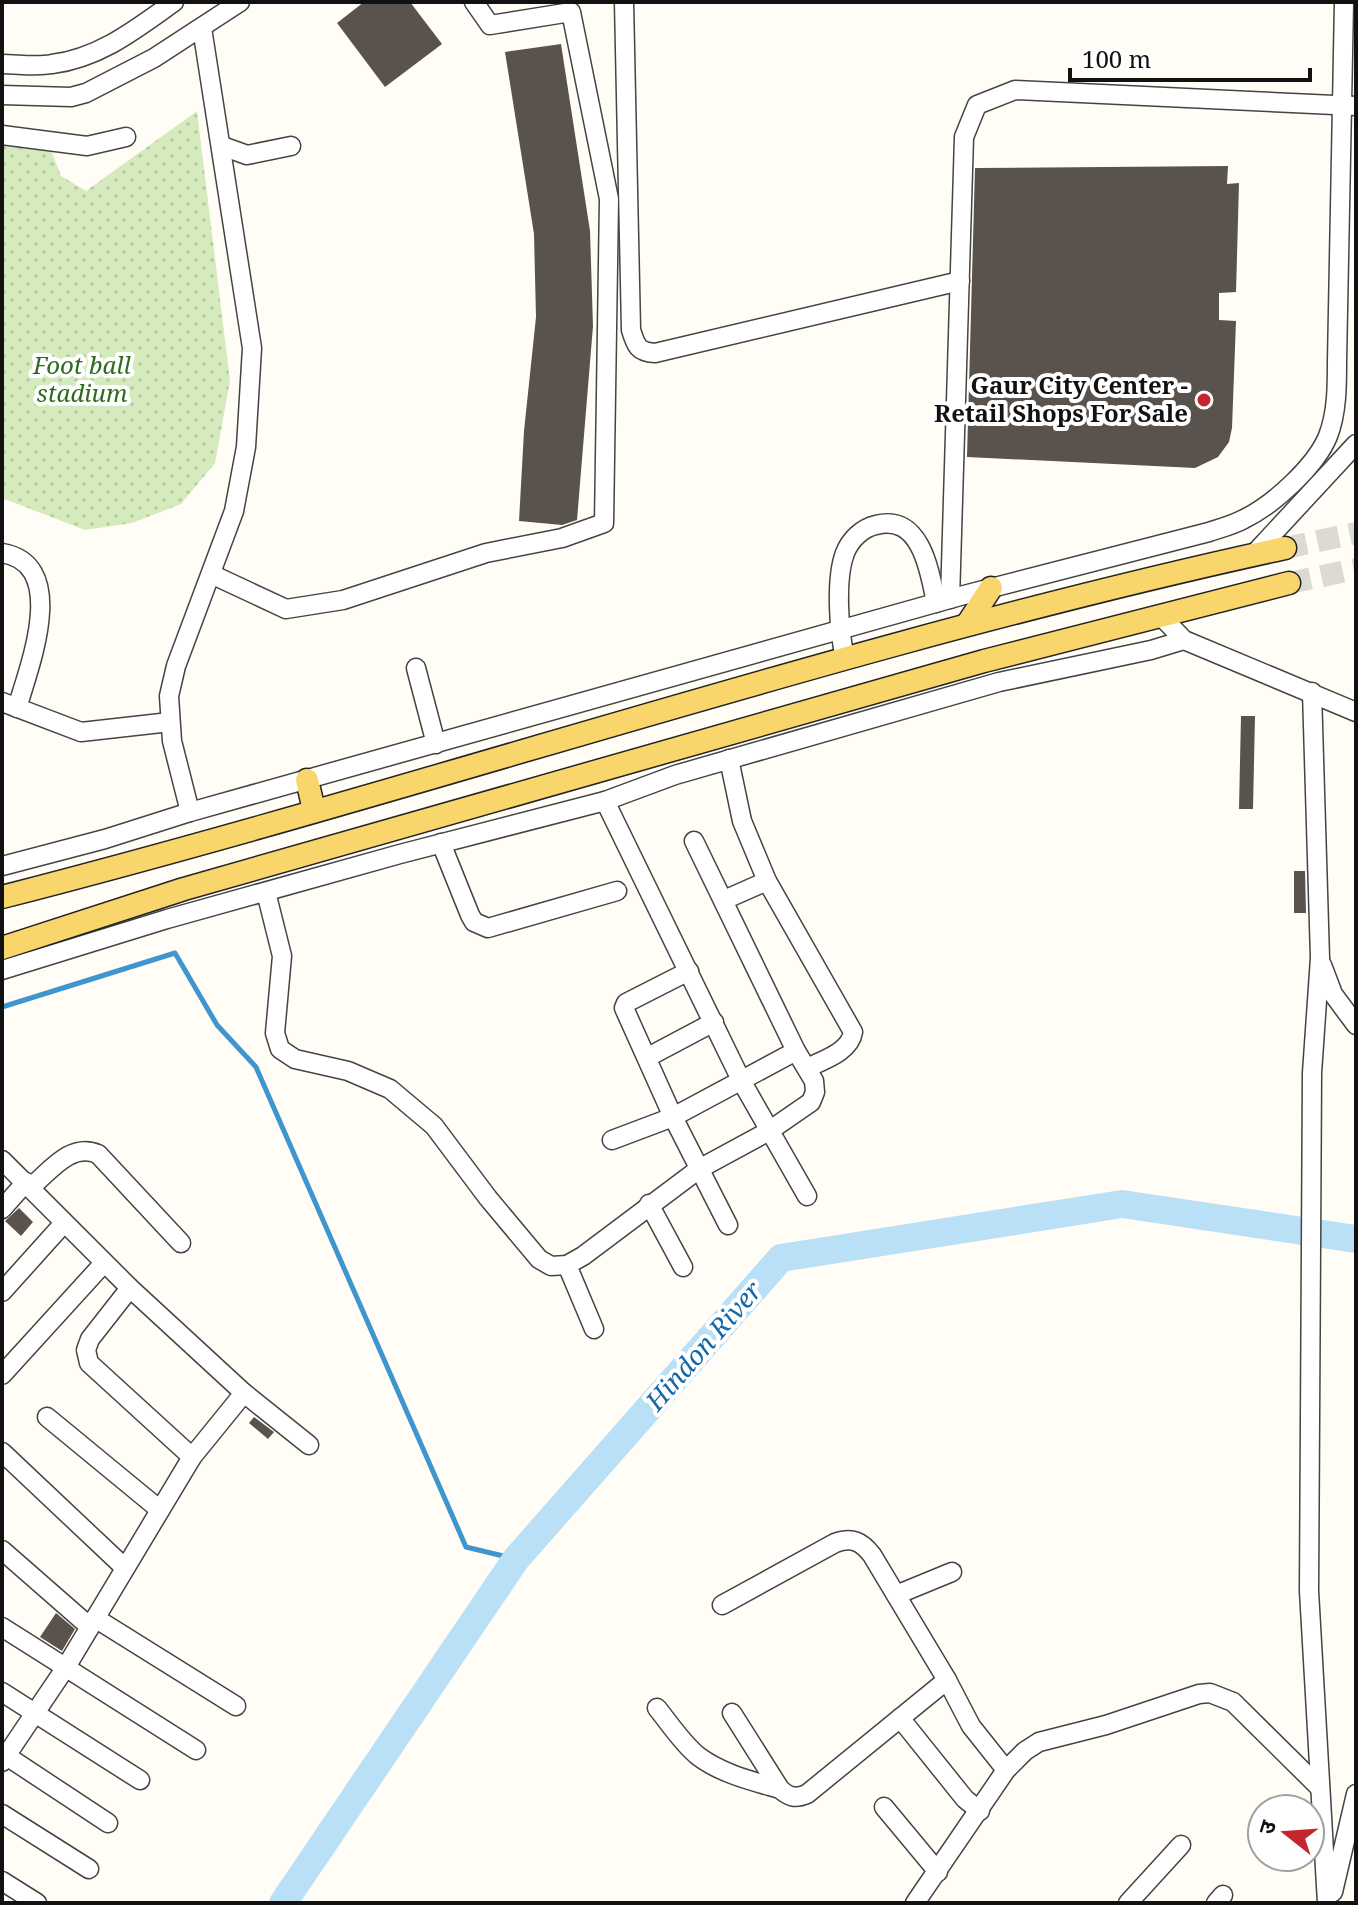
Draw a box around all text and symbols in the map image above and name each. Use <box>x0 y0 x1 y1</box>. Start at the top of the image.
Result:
scale bar <box>1070 32 1310 82</box>
text: 100 m <box>1082 42 1151 75</box>
park label: Foot ball stadium <box>32 348 132 409</box>
place label: Gaur City Center - Retail Shops For Sale <box>934 368 1188 429</box>
marker: Gaur City Center - Retail Shops For Sale <box>1195 391 1213 409</box>
water label: Hindon River <box>636 1272 770 1418</box>
north arrow <box>1246 1793 1326 1873</box>
text: उ <box>1250 1815 1282 1837</box>

